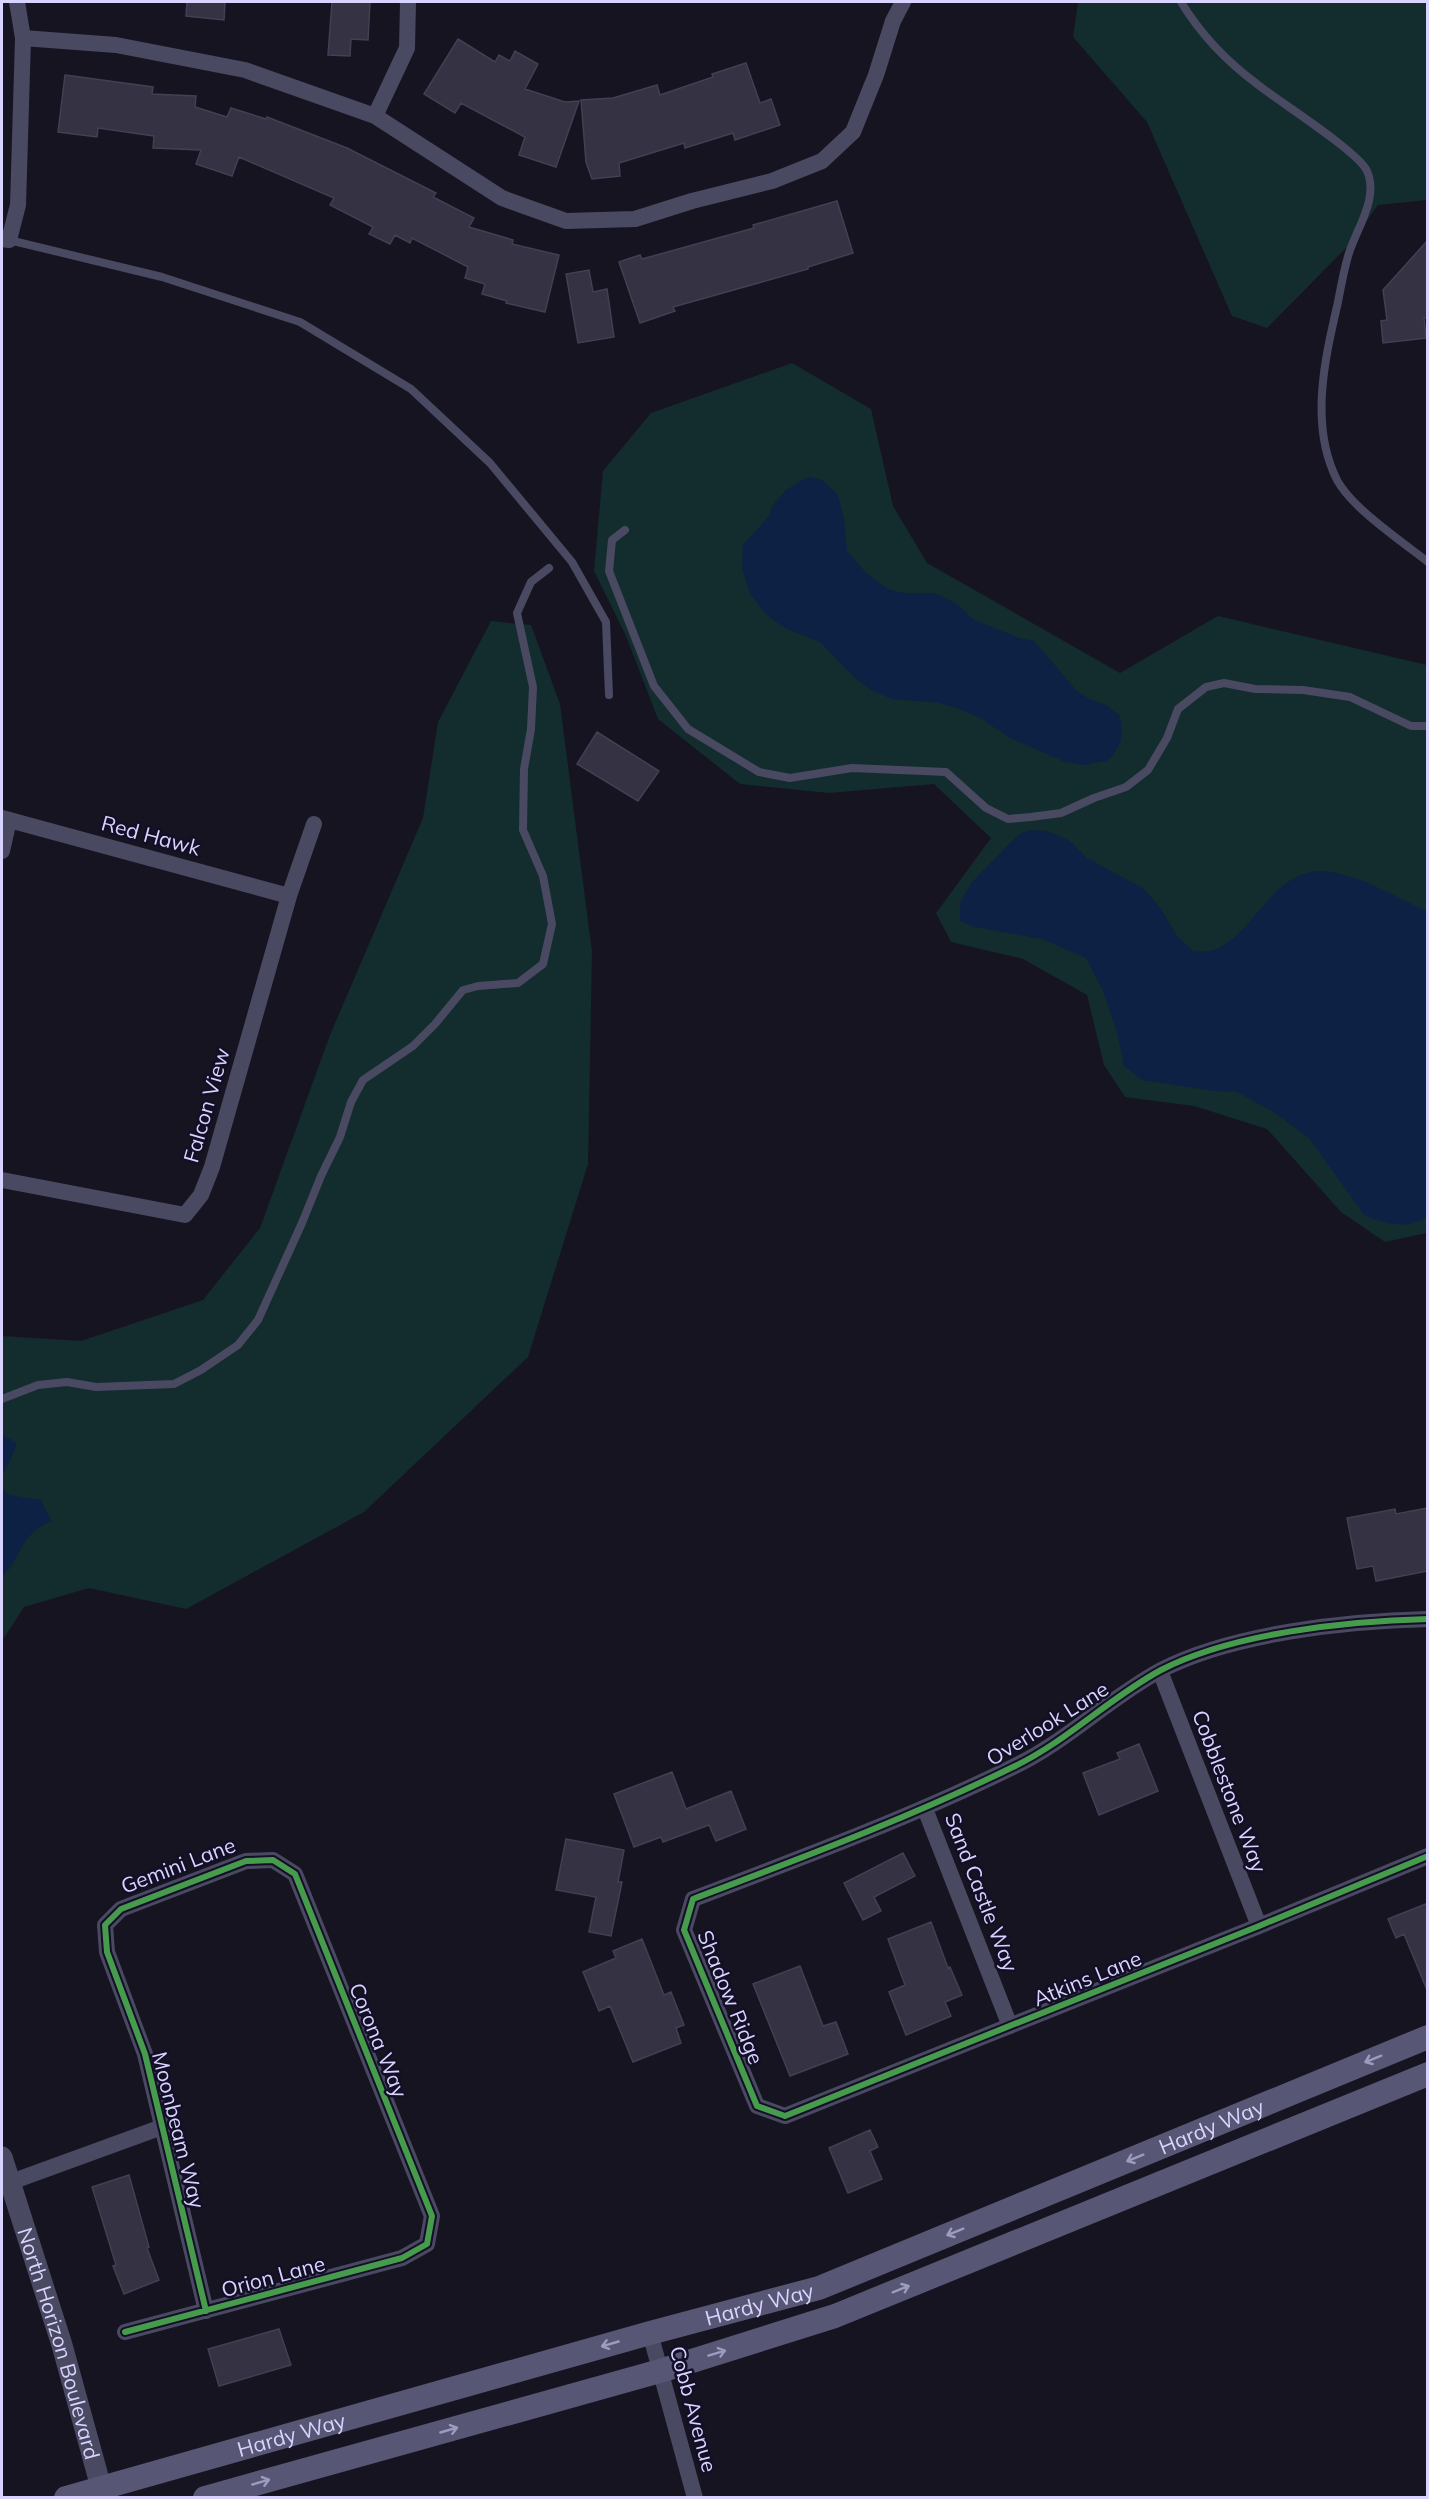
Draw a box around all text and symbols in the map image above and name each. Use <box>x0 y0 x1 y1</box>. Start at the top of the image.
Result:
street label: Red Hawk <box>99 809 204 861</box>
street label: Falcon View <box>177 1045 235 1165</box>
street label: Overlook Lane <box>981 1675 1113 1771</box>
street label: Cobblestone Way <box>1187 1706 1273 1876</box>
street label: Sand Castle Way <box>940 1809 1024 1975</box>
street label: Gemini Lane <box>117 1831 239 1899</box>
street label: Shadow Ridge <box>692 1926 770 2068</box>
street label: Atkins Lane <box>1029 1945 1145 2011</box>
street label: Corona Way <box>344 1979 414 2101</box>
street label: Moonbeam Way <box>147 2049 211 2211</box>
one-way arrow <box>1365 2054 1383 2065</box>
street label: Hardy Way <box>1155 2093 1268 2160</box>
one-way arrow <box>1126 2153 1145 2164</box>
street label: North Horizon Boulevard <box>12 2224 106 2462</box>
one-way arrow <box>946 2227 965 2238</box>
street label: Orion Lane <box>218 2250 328 2302</box>
street label: Hardy Way <box>702 2277 816 2331</box>
one-way arrow <box>892 2283 910 2294</box>
one-way arrow <box>601 2339 620 2350</box>
street label: Cobb Avenue <box>665 2343 723 2475</box>
one-way arrow <box>707 2347 726 2358</box>
street label: Hardy Way <box>234 2407 348 2462</box>
one-way arrow <box>439 2423 458 2435</box>
one-way arrow <box>251 2476 270 2487</box>

